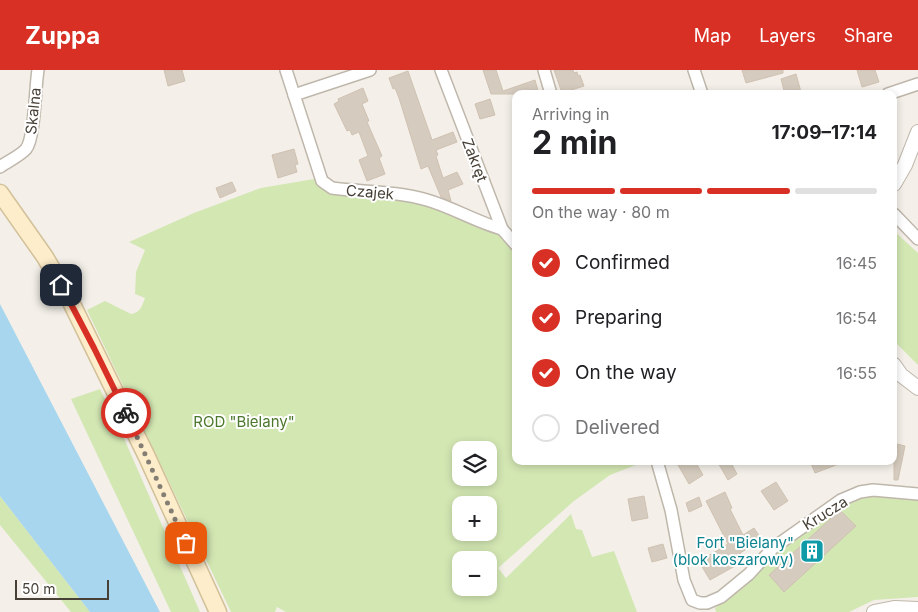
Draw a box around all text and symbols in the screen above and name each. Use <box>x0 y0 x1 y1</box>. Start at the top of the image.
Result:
text: Zuppa <box>25 21 100 50</box>
text: Map <box>694 25 731 46</box>
text: Layers <box>759 25 816 46</box>
text: Share <box>844 25 893 46</box>
street label: Skalna <box>21 87 45 135</box>
text: Arriving in <box>532 104 609 124</box>
text: 17:09–17:14 <box>771 121 877 144</box>
text: 2 min <box>532 123 618 162</box>
street label: Zakręt <box>458 136 492 185</box>
street label: Czajek <box>345 180 396 204</box>
text: On the way · 80 m <box>532 202 670 222</box>
icon: check <box>532 249 560 277</box>
text: Confirmed <box>575 251 670 274</box>
text: 16:45 <box>836 253 877 273</box>
pin <box>40 264 82 306</box>
icon: home <box>47 271 75 299</box>
icon: check <box>532 304 560 332</box>
text: Preparing <box>575 306 662 329</box>
text: 16:54 <box>836 308 877 328</box>
icon: check <box>532 359 560 387</box>
text: On the way <box>575 361 677 384</box>
text: 16:55 <box>837 363 877 383</box>
courier <box>101 388 151 438</box>
icon: bike <box>112 399 140 427</box>
park label: ROD "Bielany" <box>193 412 295 431</box>
text: Delivered <box>575 416 660 439</box>
map controls <box>452 441 497 596</box>
button: layers <box>452 441 497 486</box>
street label: Krucza <box>799 492 851 534</box>
button: + <box>452 496 497 541</box>
pin <box>165 522 207 564</box>
icon: bag <box>172 529 200 557</box>
place label: Fort "Bielany" (blok koszarowy) <box>672 533 794 569</box>
building icon: Fort "Bielany" (blok koszarowy) <box>799 538 825 564</box>
button: − <box>452 551 497 596</box>
scale bar <box>15 577 109 600</box>
text: 50 m <box>22 580 56 597</box>

